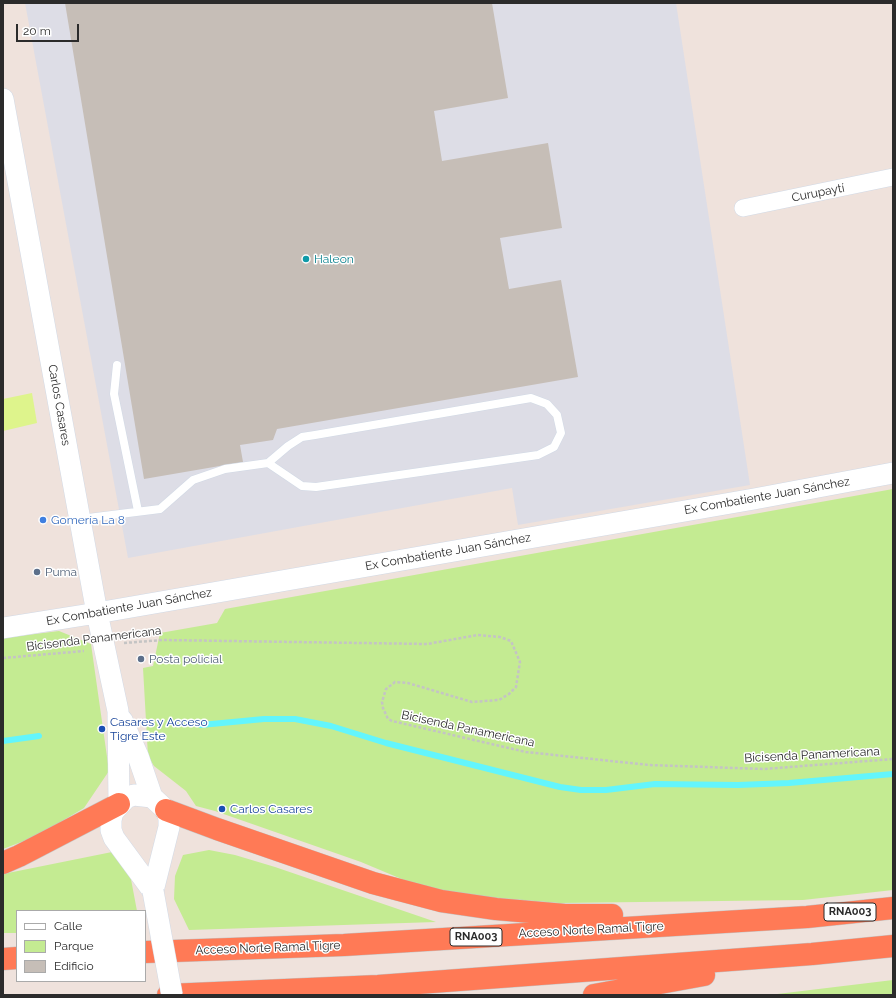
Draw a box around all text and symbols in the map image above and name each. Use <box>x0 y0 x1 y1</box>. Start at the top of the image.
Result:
scale bar <box>18 16 81 42</box>
text: 20 m <box>23 24 51 38</box>
street label: Curupaytí <box>790 181 846 205</box>
place label: Haleon <box>314 252 354 266</box>
marker: Haleon <box>301 254 311 264</box>
street label: Carlos Casares <box>45 363 73 447</box>
street label: Ex Combatiente Juan Sánchez <box>683 474 851 518</box>
place label: Gomería La 8 <box>51 513 125 527</box>
marker: Gomería La 8 <box>38 515 48 525</box>
street label: Ex Combatiente Juan Sánchez <box>364 530 532 574</box>
place label: Puma <box>45 565 77 579</box>
marker: Puma <box>32 567 42 577</box>
street label: Ex Combatiente Juan Sánchez <box>45 585 213 629</box>
street label: Bicisenda Panamericana <box>26 624 162 654</box>
place label: Posta policial <box>149 652 222 666</box>
marker: Posta policial <box>136 654 146 664</box>
street label: Bicisenda Panamericana <box>400 708 536 750</box>
place label: Casares y Acceso Tigre Este <box>110 715 208 743</box>
marker: Casares y Acceso Tigre Este <box>97 724 107 734</box>
street label: Bicisenda Panamericana <box>744 744 880 766</box>
place label: Carlos Casares <box>230 802 312 816</box>
marker: Carlos Casares <box>217 804 227 814</box>
road number: RNA003 <box>824 903 876 921</box>
legend <box>16 910 146 982</box>
text: Calle <box>54 919 82 933</box>
street label: Acceso Norte Ramal Tigre <box>518 919 664 941</box>
road number: RNA003 <box>450 928 502 946</box>
street label: Acceso Norte Ramal Tigre <box>195 938 341 958</box>
text: Parque <box>54 939 94 953</box>
text: Edificio <box>54 959 94 973</box>

